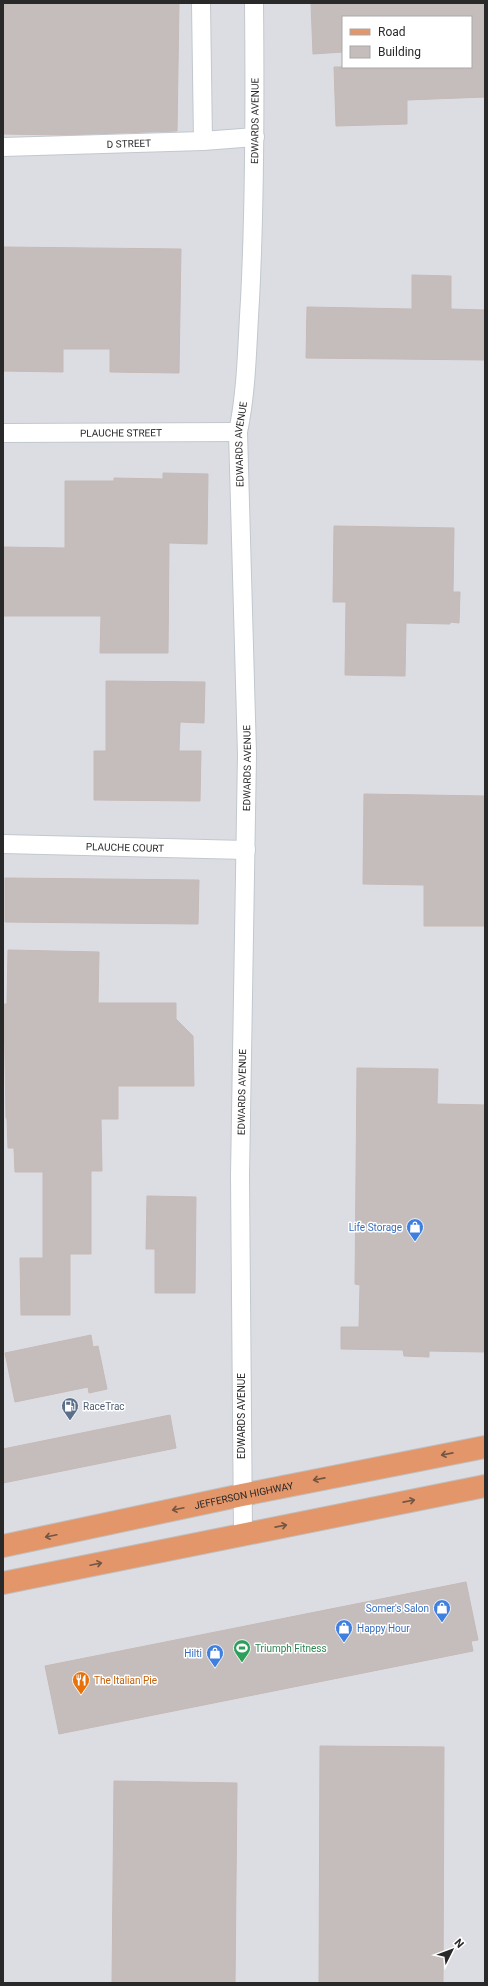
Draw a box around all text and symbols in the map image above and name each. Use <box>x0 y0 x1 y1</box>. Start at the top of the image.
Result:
legend <box>342 16 472 68</box>
text: Road <box>378 25 406 39</box>
text: Building <box>378 45 421 59</box>
street label: EDWARDS AVENUE <box>249 78 260 164</box>
street label: D STREET <box>107 137 151 149</box>
street label: EDWARDS AVENUE <box>232 401 248 487</box>
street label: PLAUCHE STREET <box>80 427 162 438</box>
street label: EDWARDS AVENUE <box>241 725 253 811</box>
street label: PLAUCHE COURT <box>86 841 164 853</box>
street label: EDWARDS AVENUE <box>235 1049 248 1135</box>
shop icon: Life Storage <box>405 1217 425 1242</box>
place label: Life Storage <box>349 1222 402 1233</box>
street label: EDWARDS AVENUE <box>236 1373 247 1459</box>
fuel station icon: RaceTrac <box>60 1396 80 1421</box>
place label: RaceTrac <box>83 1401 125 1412</box>
one-way arrow <box>441 1451 454 1459</box>
one-way arrow <box>313 1476 326 1484</box>
street label: JEFFERSON HIGHWAY <box>193 1479 294 1511</box>
one-way arrow <box>402 1496 415 1504</box>
one-way arrow <box>172 1505 185 1513</box>
one-way arrow <box>274 1521 287 1529</box>
one-way arrow <box>45 1533 58 1541</box>
one-way arrow <box>89 1559 102 1567</box>
shop icon: Somer's Salon <box>432 1598 452 1623</box>
place label: Somer's Salon <box>366 1603 429 1614</box>
shop icon: Happy Hour <box>334 1618 354 1643</box>
place label: Happy Hour <box>357 1623 410 1634</box>
sports icon: Triumph Fitness <box>232 1638 252 1663</box>
shop icon: Hilti <box>205 1643 225 1668</box>
place label: Triumph Fitness <box>255 1643 327 1654</box>
place label: Hilti <box>184 1648 202 1659</box>
restaurant icon: The Italian Pie <box>71 1670 91 1695</box>
place label: The Italian Pie <box>94 1675 157 1686</box>
north arrow <box>432 1930 472 1970</box>
text: N <box>452 1936 467 1951</box>

